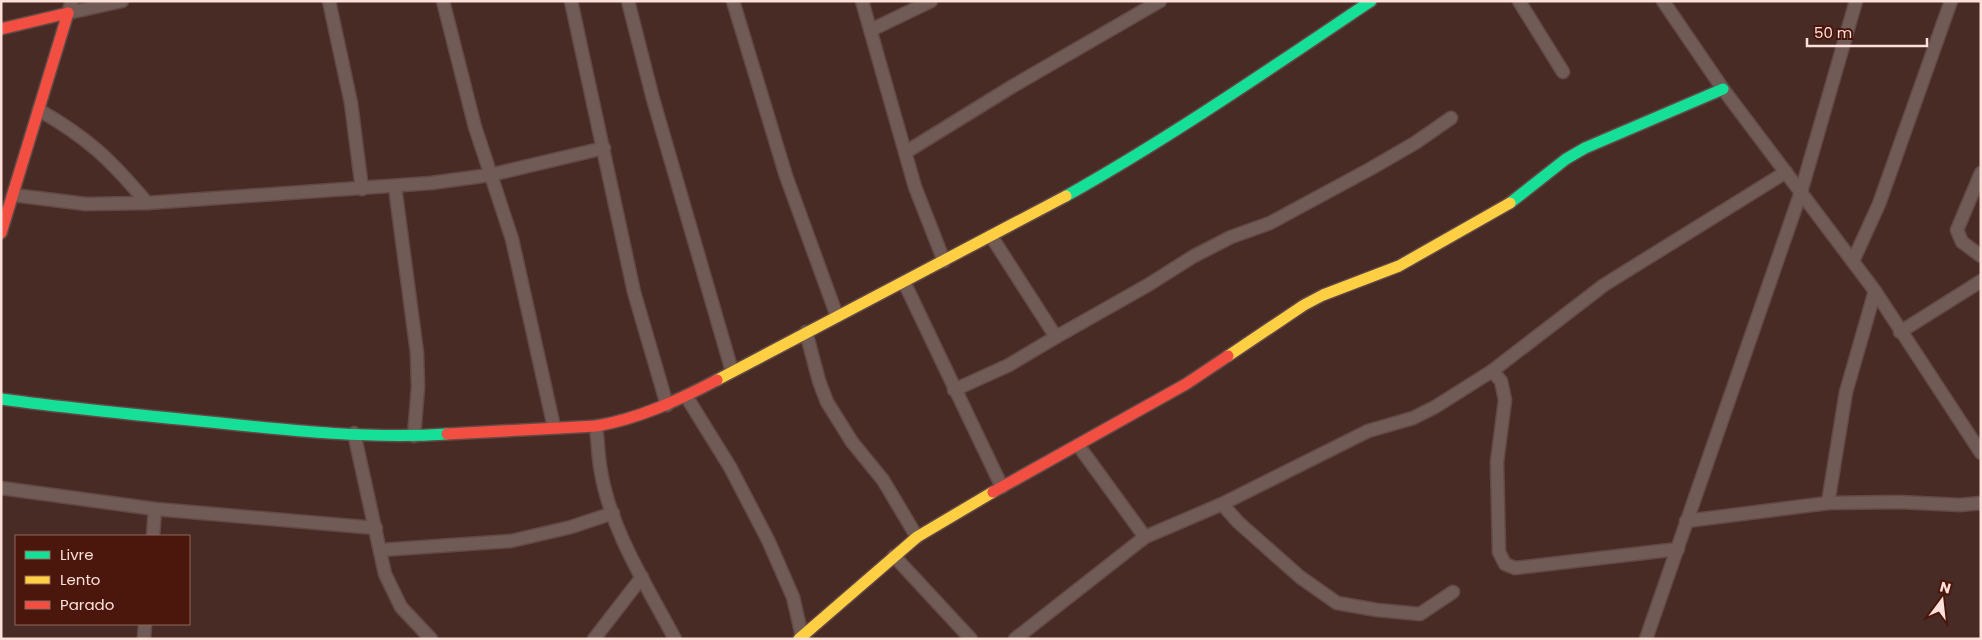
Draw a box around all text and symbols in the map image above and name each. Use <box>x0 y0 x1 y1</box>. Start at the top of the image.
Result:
scale bar <box>1807 15 1927 47</box>
text: 50 m <box>1814 22 1852 43</box>
legend <box>15 535 190 625</box>
text: Livre <box>60 544 93 565</box>
text: Lento <box>60 569 100 590</box>
north arrow <box>1917 575 1967 625</box>
text: N <box>1938 576 1953 598</box>
text: Parado <box>60 594 114 615</box>

